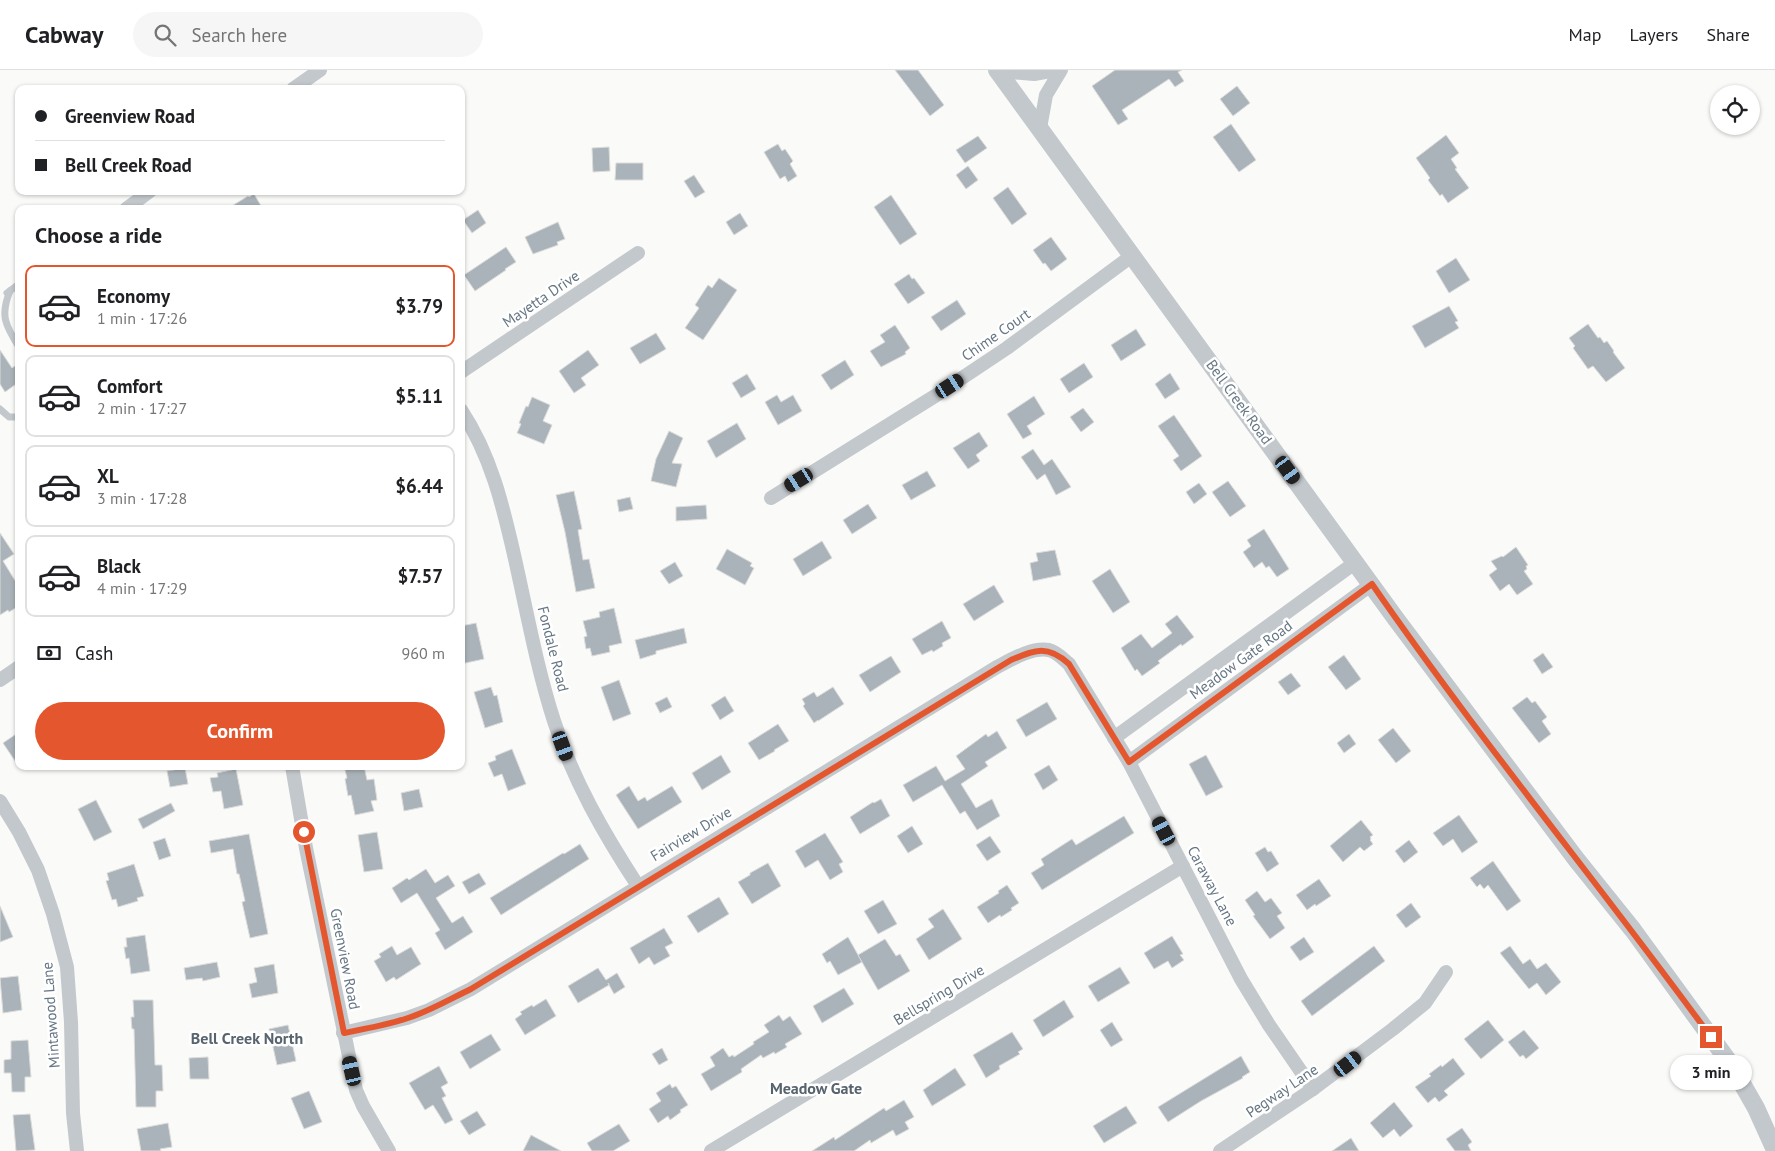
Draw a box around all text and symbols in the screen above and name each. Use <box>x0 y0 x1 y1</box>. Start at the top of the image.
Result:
search box <box>133 12 483 57</box>
text: Cabway <box>25 19 103 50</box>
icon: search <box>151 21 179 49</box>
text: Search here <box>191 23 287 47</box>
text: Map <box>1569 23 1601 46</box>
text: Layers <box>1629 23 1678 46</box>
text: Share <box>1706 23 1750 46</box>
map controls <box>1710 85 1760 135</box>
button: locate <box>1710 85 1760 135</box>
text: Greenview Road <box>65 104 195 128</box>
text: Bell Creek Road <box>65 153 192 177</box>
text: Choose a ride <box>35 221 162 249</box>
street label: Mayetta Drive <box>499 266 583 331</box>
icon: car <box>37 284 82 329</box>
text: Economy <box>97 284 170 308</box>
text: $3.79 <box>395 294 443 318</box>
street label: Chime Court <box>958 304 1034 365</box>
text: 1 min · 17:26 <box>97 308 187 328</box>
street label: Bell Creek Road <box>1202 356 1277 448</box>
car <box>933 372 966 400</box>
icon: car <box>37 374 82 419</box>
text: Comfort <box>97 374 163 398</box>
text: $5.11 <box>395 384 443 408</box>
text: 2 min · 17:27 <box>97 398 187 418</box>
car <box>1273 453 1302 487</box>
icon: car <box>37 464 82 509</box>
text: XL <box>97 464 119 488</box>
car <box>782 466 815 494</box>
text: $6.44 <box>395 474 443 498</box>
text: 3 min · 17:28 <box>97 488 187 508</box>
icon: car <box>37 554 82 599</box>
text: Black <box>97 554 141 578</box>
text: $7.57 <box>397 564 443 588</box>
text: 4 min · 17:29 <box>97 578 187 598</box>
street label: Fondale Road <box>534 604 573 694</box>
street label: Meadow Gate Road <box>1186 616 1296 703</box>
icon: cash <box>35 639 63 667</box>
text: Cash <box>75 641 113 665</box>
text: 960 m <box>402 643 445 663</box>
button: Confirm <box>35 702 445 760</box>
car <box>550 729 575 763</box>
street label: Fairview Drive <box>647 802 735 865</box>
car <box>1150 814 1177 848</box>
route start <box>293 821 315 843</box>
street label: Caraway Lane <box>1183 842 1241 929</box>
street label: Greenview Road <box>326 907 365 1011</box>
street label: Bellspring Drive <box>890 960 988 1029</box>
street label: Mintawood Lane <box>37 961 64 1069</box>
route end <box>1700 1026 1722 1048</box>
district label: Bell Creek North <box>191 1028 303 1048</box>
car <box>1331 1049 1364 1079</box>
callout: 3 min <box>1670 1054 1752 1090</box>
car <box>341 1055 362 1087</box>
street label: Pegway Lane <box>1242 1060 1321 1122</box>
text: 3 min <box>1691 1062 1731 1082</box>
district label: Meadow Gate <box>770 1078 862 1098</box>

